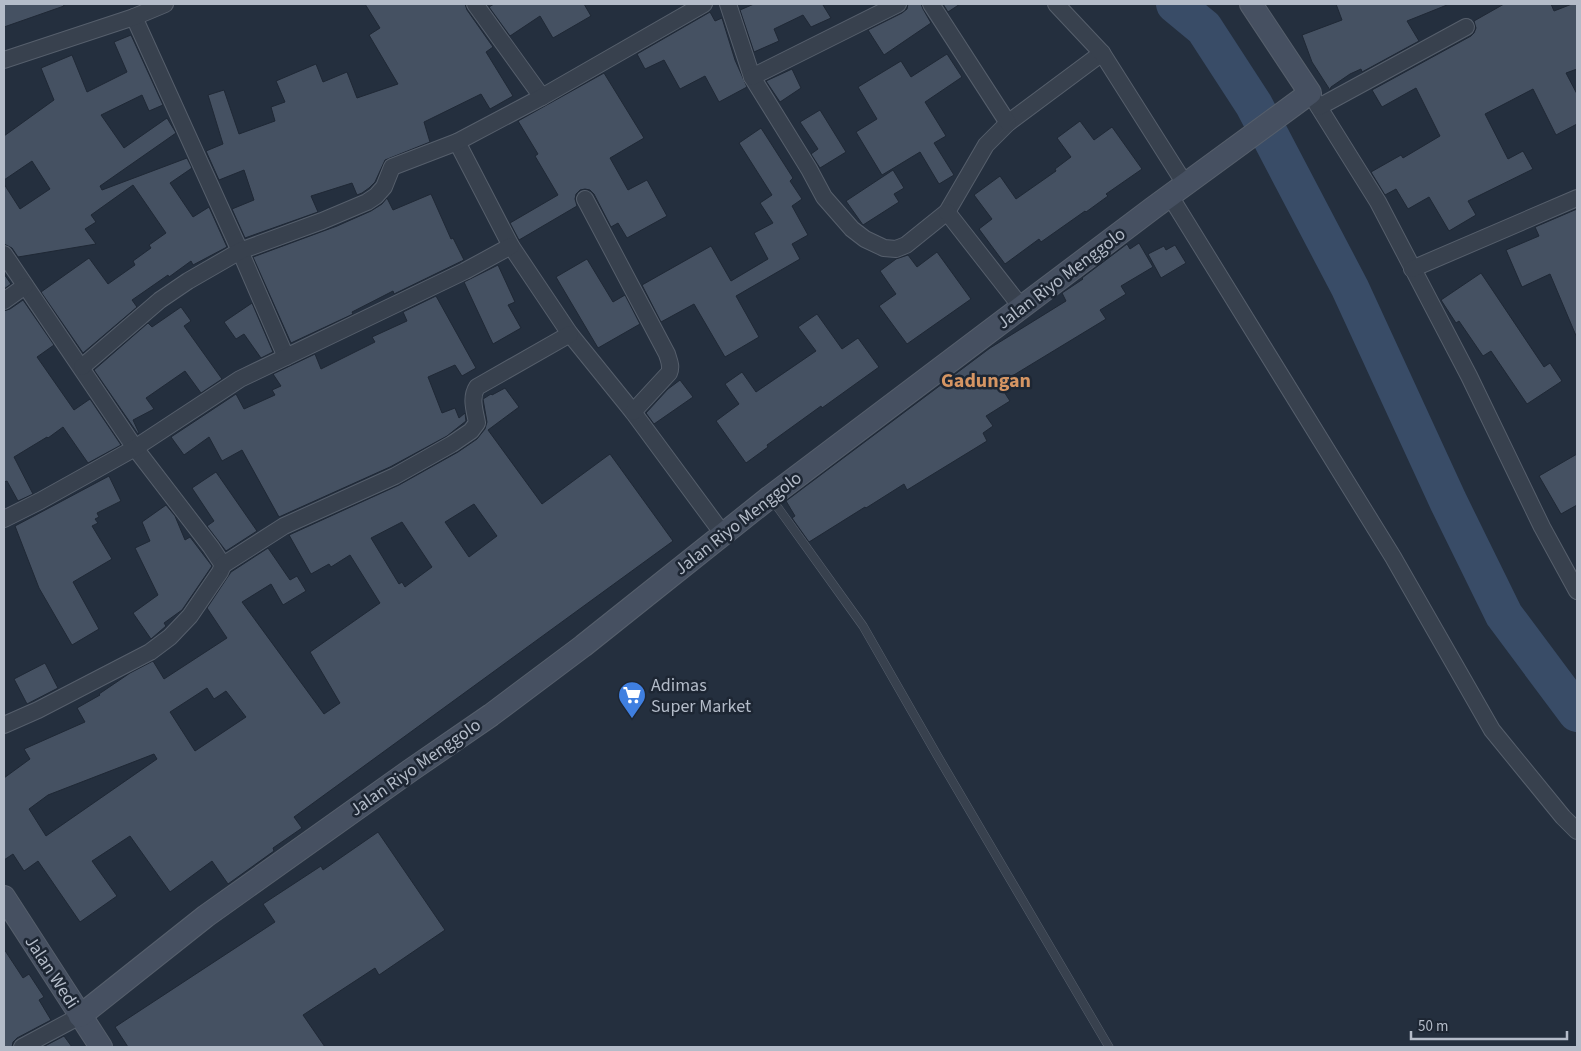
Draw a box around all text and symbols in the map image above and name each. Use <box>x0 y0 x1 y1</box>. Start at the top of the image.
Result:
street label: Jalan Riyo Menggolo <box>992 222 1131 335</box>
district label: Gadungan <box>941 367 1031 395</box>
street label: Jalan Riyo Menggolo <box>670 466 807 581</box>
place label: Adimas Super Market <box>651 673 751 719</box>
supermarket icon: Adimas Super Market <box>617 680 647 719</box>
street label: Jalan Riyo Menggolo <box>345 713 486 822</box>
street label: Jalan Wedi <box>19 931 84 1014</box>
scale bar <box>1411 1008 1567 1040</box>
text: 50 m <box>1418 1016 1448 1037</box>

